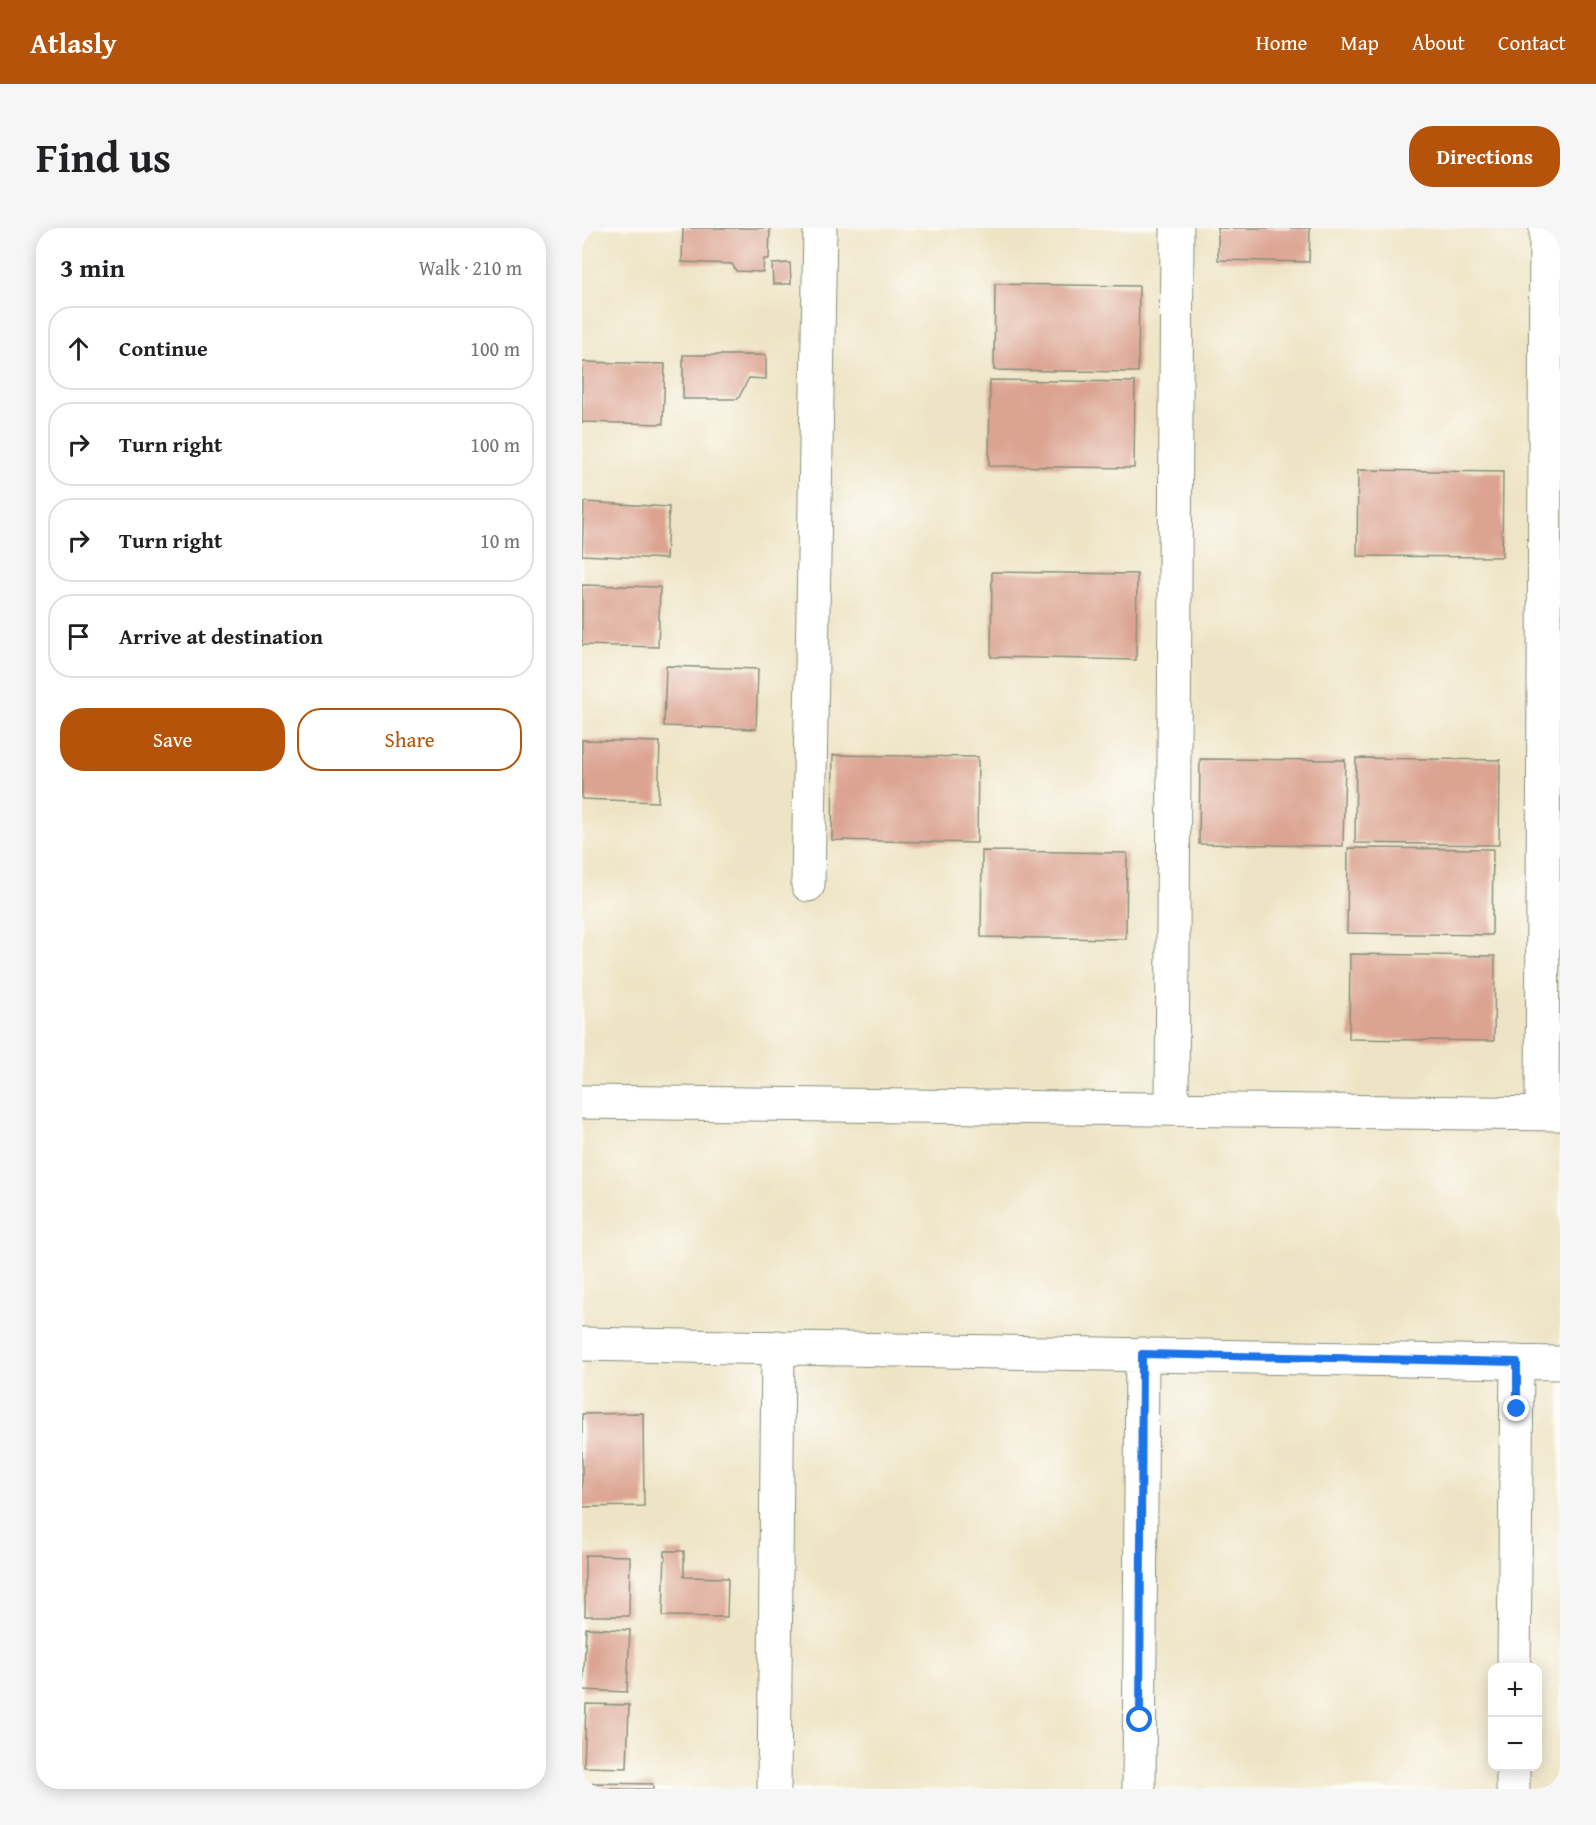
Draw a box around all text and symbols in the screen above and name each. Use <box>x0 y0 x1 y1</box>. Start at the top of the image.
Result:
text: Atlasly <box>30 22 117 63</box>
text: Home <box>1256 27 1307 58</box>
text: Map <box>1340 27 1379 58</box>
text: About <box>1412 27 1465 58</box>
text: Contact <box>1498 27 1566 58</box>
text: Find us <box>36 126 171 187</box>
button: Directions <box>1409 126 1560 187</box>
text: 3 min <box>60 248 125 287</box>
text: Walk · 210 m <box>419 253 522 282</box>
icon: ahead <box>62 332 95 365</box>
text: Continue <box>119 332 208 364</box>
text: 100 m <box>470 334 520 363</box>
icon: right <box>62 428 95 461</box>
text: Turn right <box>119 428 222 460</box>
text: 100 m <box>470 430 520 459</box>
icon: right <box>62 524 95 557</box>
text: Turn right <box>119 524 222 556</box>
text: 10 m <box>480 526 520 555</box>
icon: arrive <box>62 620 95 653</box>
text: Arrive at destination <box>119 620 323 652</box>
button: Save <box>60 708 285 771</box>
button: Share <box>297 708 522 771</box>
route end <box>1503 1395 1529 1421</box>
map controls <box>1488 1663 1542 1771</box>
button: + <box>1488 1663 1542 1717</box>
route start <box>1126 1706 1152 1732</box>
button: − <box>1488 1717 1542 1771</box>

